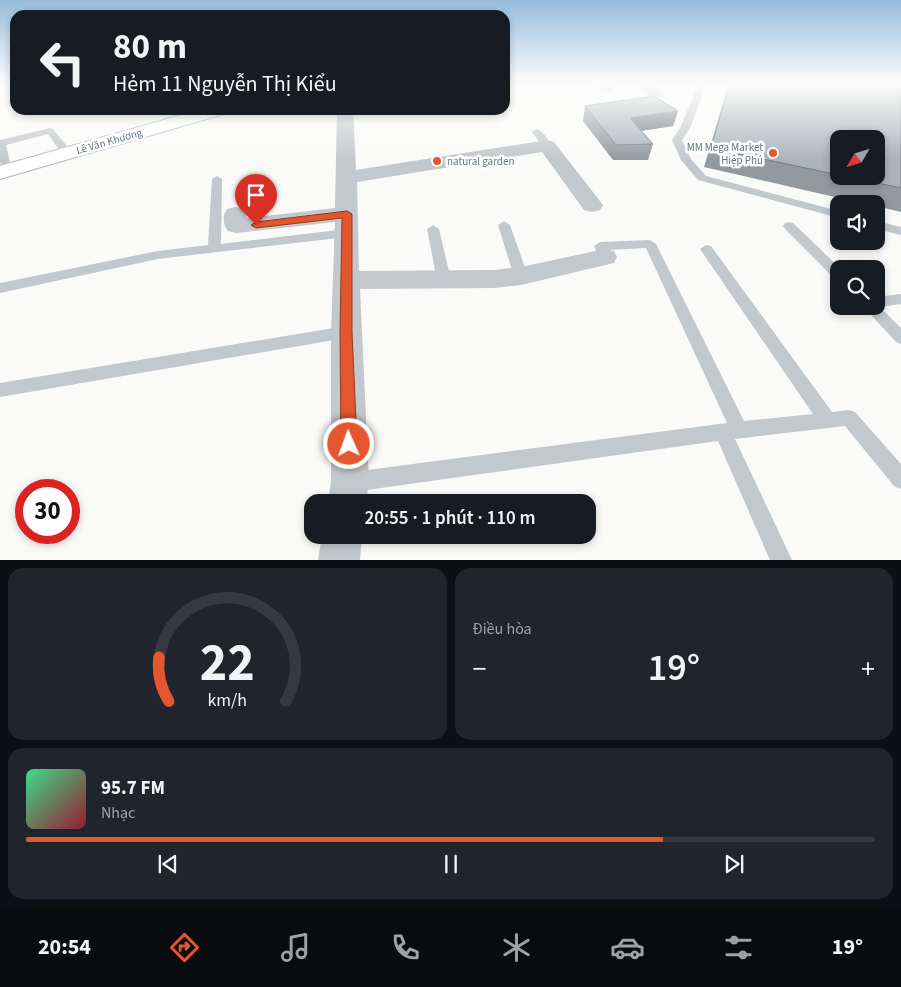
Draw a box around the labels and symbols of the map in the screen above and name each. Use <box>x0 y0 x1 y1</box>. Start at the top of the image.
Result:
street label: Lê Văn Khương <box>74 125 144 158</box>
north arrow <box>830 130 885 185</box>
place label: MM Mega Market Hiệp Phú <box>687 140 763 168</box>
marker: MM Mega Market Hiệp Phú <box>767 147 779 159</box>
place label: natural garden <box>447 154 514 169</box>
marker: natural garden <box>431 155 443 167</box>
pin <box>235 174 277 225</box>
position arrow <box>322 417 374 469</box>
speed limit sign: 30 <box>15 479 80 544</box>

